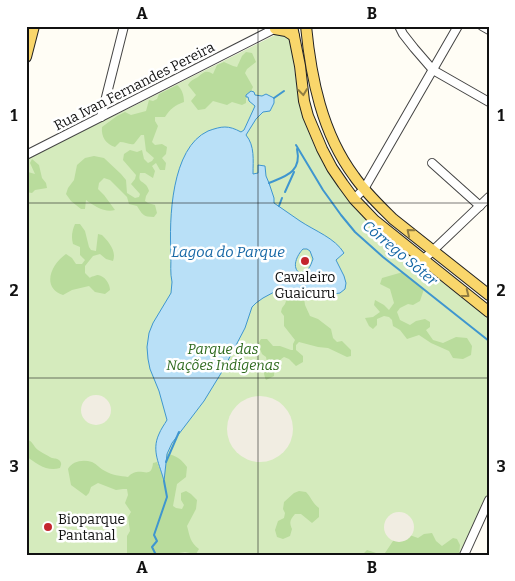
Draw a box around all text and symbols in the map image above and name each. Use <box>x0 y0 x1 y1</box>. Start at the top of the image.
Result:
text: A <box>136 4 148 23</box>
text: B <box>367 4 377 23</box>
street label: Rua Ivan Fernandes Pereira <box>51 38 218 134</box>
one-way arrow <box>297 88 308 96</box>
text: 1 <box>11 106 18 125</box>
text: 1 <box>498 106 505 125</box>
water label: Córrego Sóter <box>359 217 442 290</box>
one-way arrow <box>406 229 415 238</box>
water label: Lagoa do Parque <box>171 243 285 261</box>
marker: Cavaleiro Guaicuru <box>299 255 311 267</box>
place label: Cavaleiro Guaicuru <box>274 269 336 302</box>
text: 2 <box>9 281 19 300</box>
text: 2 <box>496 281 506 300</box>
one-way arrow <box>460 288 469 296</box>
park label: Parque das Nações Indígenas <box>166 341 280 374</box>
text: 3 <box>9 457 19 476</box>
text: 3 <box>496 457 506 476</box>
place label: Bioparque Pantanal <box>58 511 125 544</box>
marker: Bioparque Pantanal <box>42 521 54 533</box>
text: A <box>136 558 148 577</box>
text: B <box>367 558 377 577</box>

